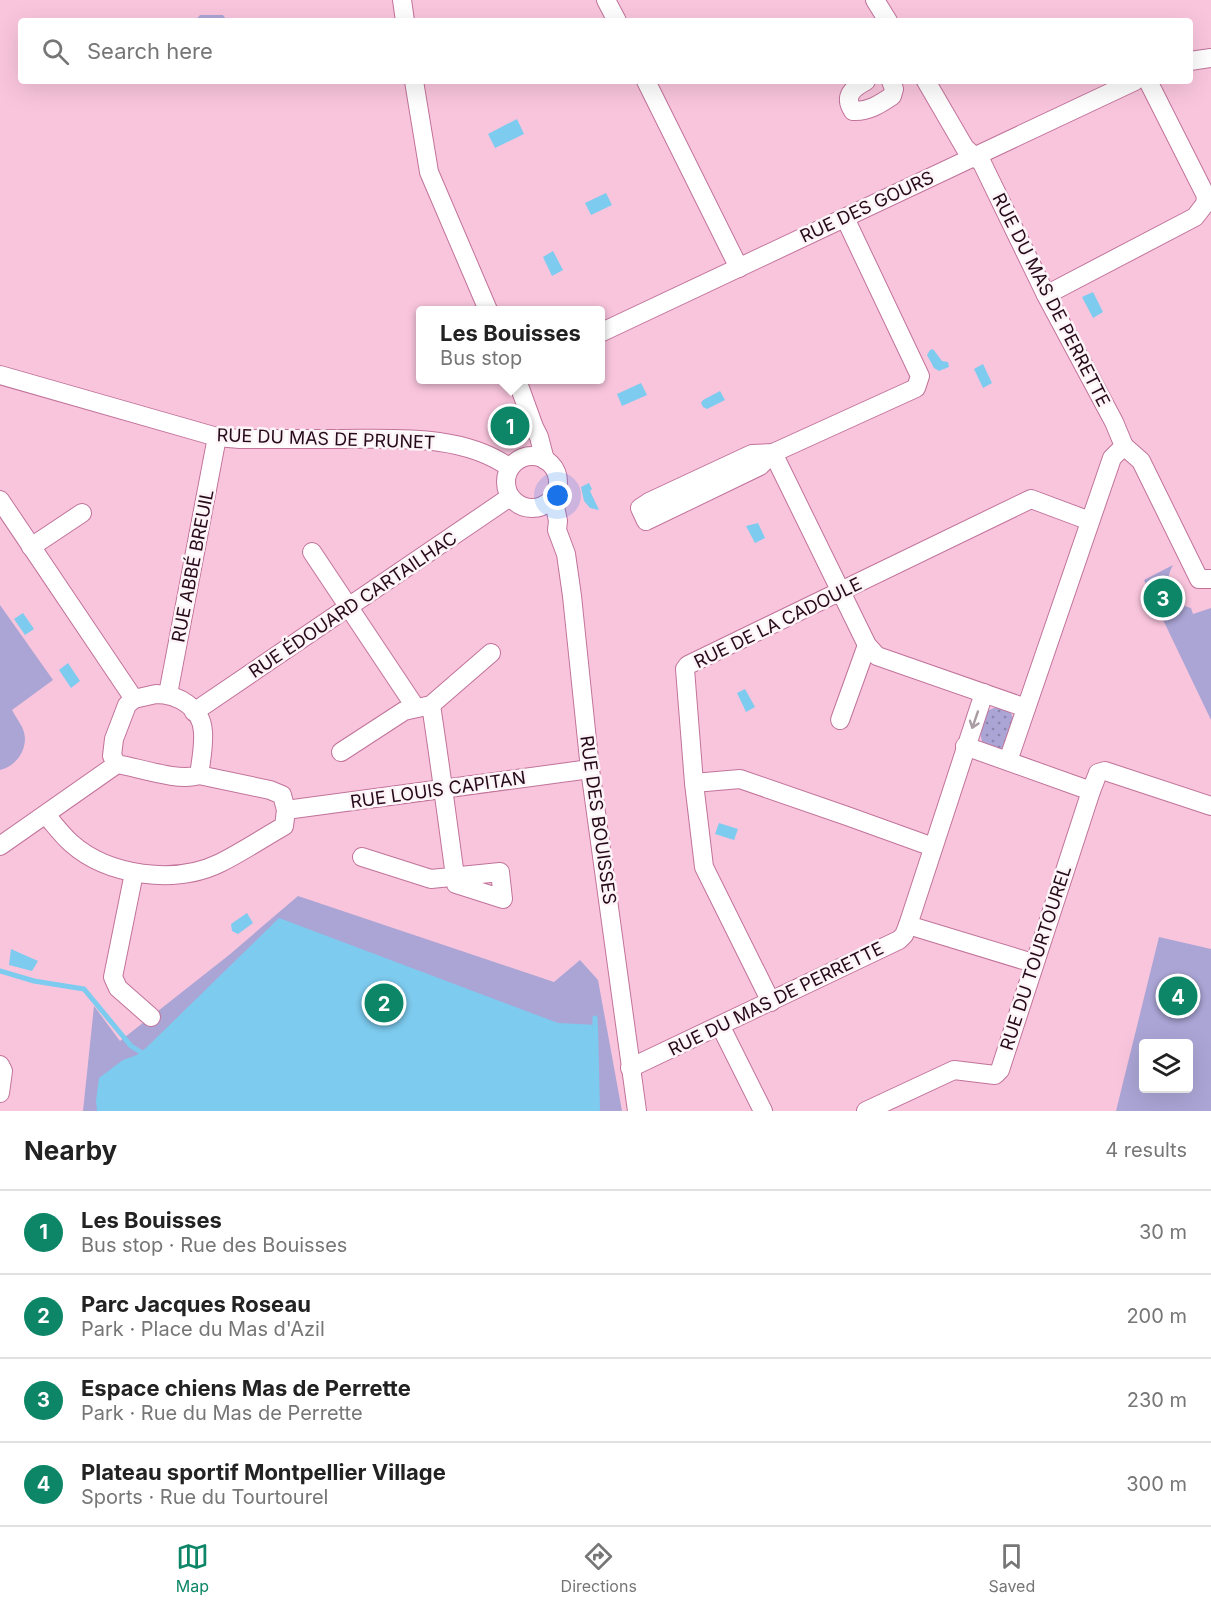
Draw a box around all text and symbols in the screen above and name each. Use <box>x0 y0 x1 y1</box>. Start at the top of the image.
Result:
search box <box>18 18 1193 84</box>
icon: search <box>39 35 72 68</box>
text: Search here <box>87 38 213 64</box>
street label: RUE DES GOURS <box>797 166 937 247</box>
street label: RUE DU MAS DE PERRETTE <box>988 189 1115 410</box>
popup <box>416 306 605 384</box>
text: Les Bouisses <box>440 320 581 346</box>
text: Bus stop <box>440 346 522 370</box>
pin: 1 <box>490 404 530 448</box>
street label: RUE DU MAS DE PRUNET <box>216 424 436 453</box>
your location <box>543 481 572 510</box>
street label: RUE ABBÉ BREUIL <box>166 487 218 644</box>
street label: RUE ÉDOUARD CARTAILHAC <box>244 526 461 682</box>
street label: RUE DE LA CADOULE <box>691 573 865 672</box>
pin: 3 <box>1144 576 1182 620</box>
one-way arrow <box>968 710 979 729</box>
street label: RUE DES BOUISSES <box>576 734 621 906</box>
street label: RUE LOUIS CAPITAN <box>349 767 527 812</box>
street label: RUE DU TOURTOUREL <box>996 863 1075 1053</box>
street label: RUE DU MAS DE PERRETTE <box>665 937 887 1060</box>
pin: 4 <box>1158 974 1198 1018</box>
pin: 2 <box>364 980 404 1026</box>
map controls <box>1139 1039 1193 1093</box>
button: layers <box>1139 1039 1193 1093</box>
text: Nearby <box>24 1135 117 1166</box>
text: 4 results <box>1105 1138 1187 1162</box>
text: Les Bouisses <box>81 1207 222 1233</box>
text: 1 <box>39 1220 48 1244</box>
text: 30 m <box>1139 1220 1187 1244</box>
text: Bus stop · Rue des Bouisses <box>81 1233 347 1257</box>
text: Parc Jacques Roseau <box>81 1291 311 1317</box>
text: 2 <box>37 1304 50 1328</box>
text: 200 m <box>1126 1304 1187 1328</box>
text: Park · Place du Mas d'Azil <box>81 1317 325 1341</box>
text: Espace chiens Mas de Perrette <box>81 1375 411 1401</box>
text: 3 <box>37 1388 50 1412</box>
text: 230 m <box>1127 1388 1187 1412</box>
text: Park · Rue du Mas de Perrette <box>81 1401 363 1425</box>
text: Plateau sportif Montpellier Village <box>81 1459 446 1485</box>
text: 4 <box>37 1472 50 1496</box>
text: 300 m <box>1126 1472 1187 1496</box>
text: Sports · Rue du Tourtourel <box>81 1485 328 1509</box>
tab: Map <box>176 1540 209 1596</box>
tab: Directions <box>561 1540 637 1596</box>
tab: Saved <box>988 1540 1035 1596</box>

